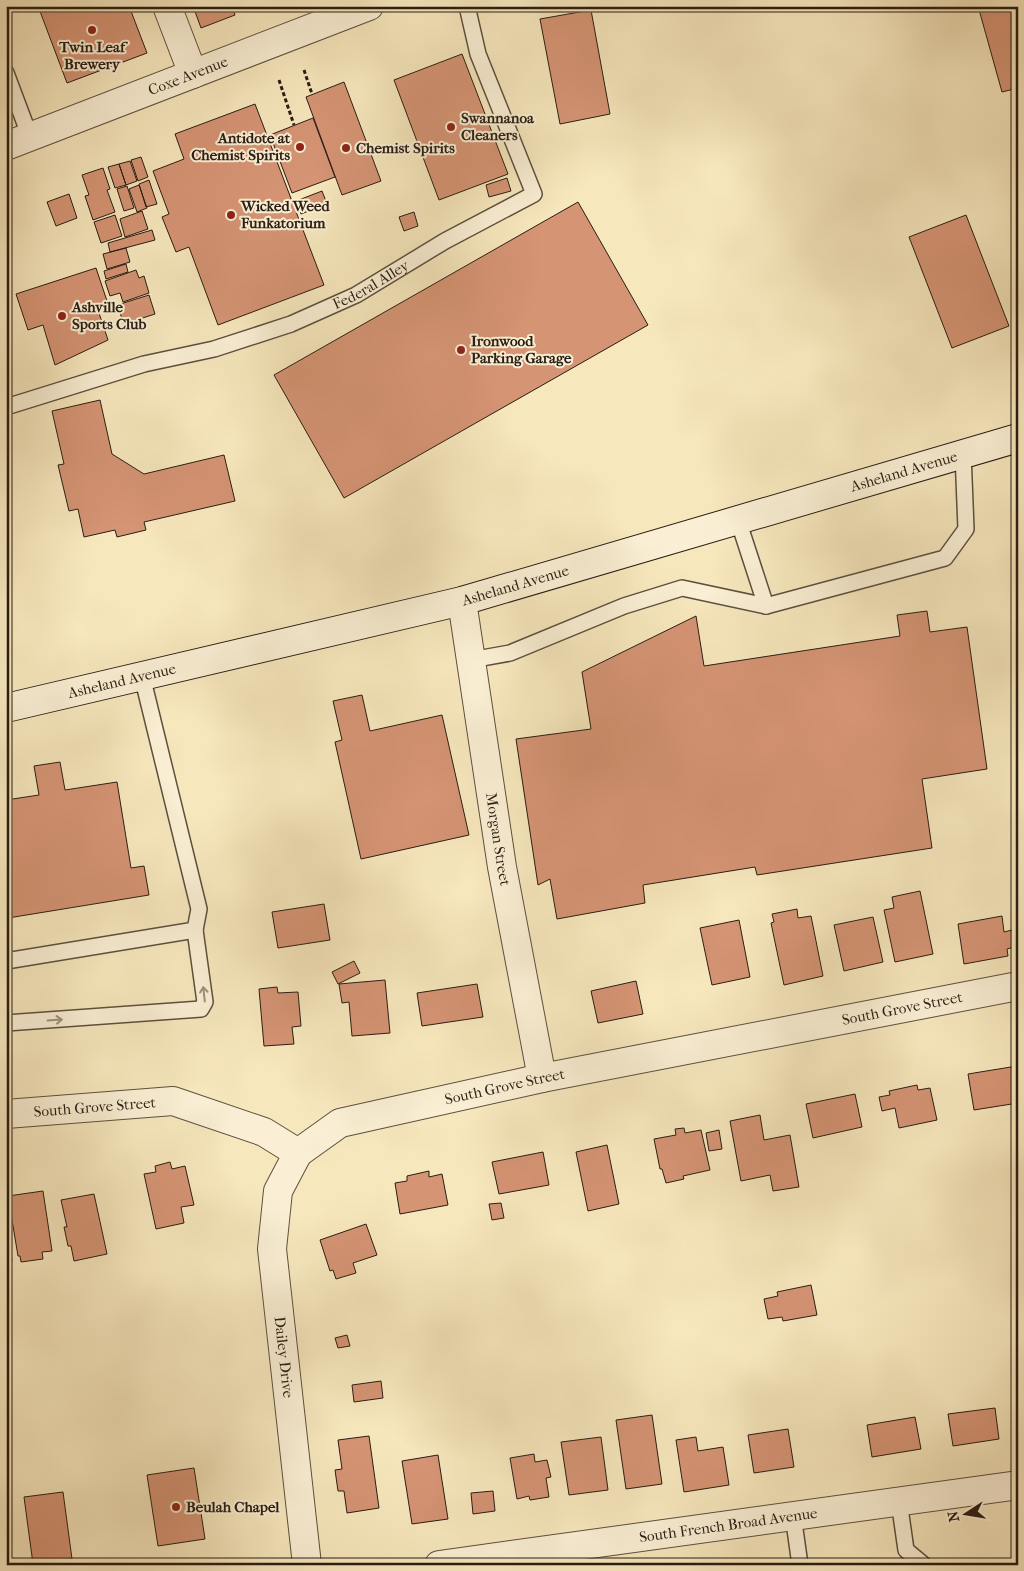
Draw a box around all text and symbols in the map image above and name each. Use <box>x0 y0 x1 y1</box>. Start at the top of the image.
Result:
marker: Twin Leaf Brewery <box>86 24 98 36</box>
place label: Twin Leaf Brewery <box>58 38 129 73</box>
street label: Coxe Avenue <box>146 52 231 99</box>
place label: Swannanoa Cleaners <box>461 109 535 144</box>
marker: Swannanoa Cleaners <box>445 121 457 133</box>
place label: Antidote at Chemist Spirits <box>191 129 291 164</box>
place label: Chemist Spirits <box>356 139 455 157</box>
marker: Antidote at Chemist Spirits <box>294 141 306 153</box>
marker: Chemist Spirits <box>340 142 352 154</box>
place label: Wicked Weed Funkatorium <box>240 197 330 232</box>
marker: Wicked Weed Funkatorium <box>225 209 237 221</box>
street label: Federal Alley <box>330 256 413 313</box>
place label: Ashville Sports Club <box>71 298 147 333</box>
marker: Ashville Sports Club <box>56 310 68 322</box>
place label: Ironwood Parking Garage <box>471 332 572 367</box>
marker: Ironwood Parking Garage <box>455 344 467 356</box>
street label: Asheland Avenue <box>847 447 960 496</box>
street label: Asheland Avenue <box>459 561 571 610</box>
street label: Asheland Avenue <box>65 659 178 702</box>
street label: Morgan Street <box>482 792 514 888</box>
one-way arrow <box>199 986 209 1002</box>
street label: South Grove Street <box>840 988 965 1029</box>
one-way arrow <box>47 1015 63 1024</box>
street label: South Grove Street <box>443 1065 567 1108</box>
street label: South Grove Street <box>33 1093 157 1121</box>
street label: Dailey Drive <box>271 1315 297 1399</box>
north arrow <box>942 1488 992 1538</box>
place label: Beulah Chapel <box>186 1498 280 1516</box>
marker: Beulah Chapel <box>170 1501 182 1513</box>
street label: South French Broad Avenue <box>638 1504 819 1546</box>
text: N <box>944 1509 963 1524</box>

